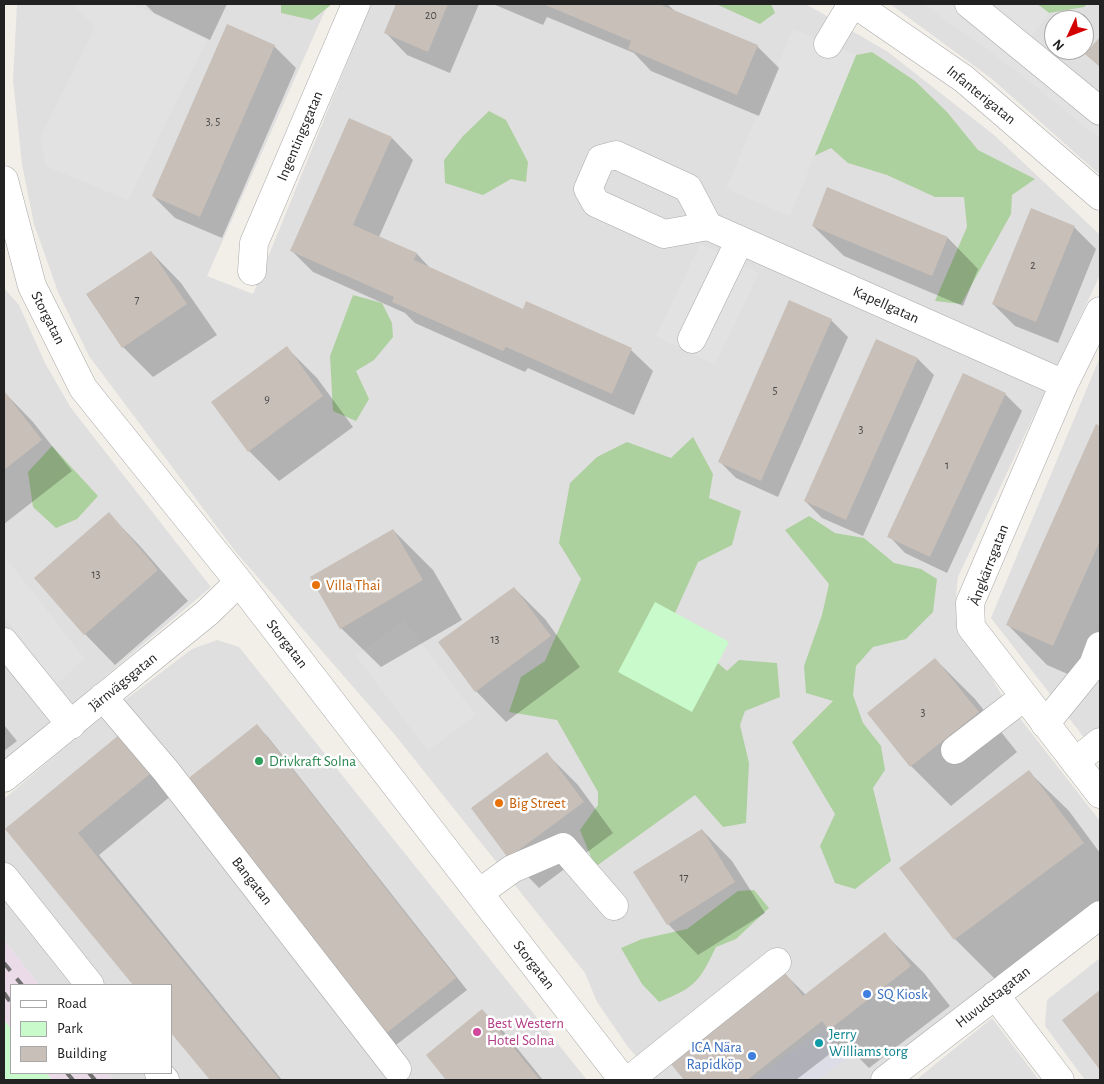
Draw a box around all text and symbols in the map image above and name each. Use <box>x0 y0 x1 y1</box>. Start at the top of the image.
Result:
house number: 20 <box>425 8 437 22</box>
north arrow <box>1044 10 1094 60</box>
text: N <box>1050 36 1067 53</box>
street label: Infanterigatan <box>943 62 1019 128</box>
street label: Ingentingsgatan <box>273 88 327 184</box>
house number: 3, 5 <box>206 114 220 128</box>
house number: 2 <box>1030 258 1036 272</box>
street label: Kapellgatan <box>850 282 922 328</box>
street label: Storgatan <box>27 288 69 348</box>
house number: 7 <box>134 292 140 306</box>
house number: 5 <box>772 383 778 397</box>
house number: 9 <box>264 392 270 406</box>
house number: 3 <box>859 422 863 436</box>
house number: 1 <box>945 458 949 472</box>
street label: Ängkärrsgatan <box>965 522 1013 608</box>
house number: 13 <box>91 567 101 581</box>
place label: Villa Thai <box>326 576 380 594</box>
marker: Villa Thai <box>310 579 322 591</box>
street label: Storgatan <box>262 616 312 672</box>
house number: 13 <box>490 632 500 646</box>
street label: Järnvägsgatan <box>85 649 161 715</box>
house number: 3 <box>921 705 925 719</box>
place label: Drivkraft Solna <box>269 752 356 770</box>
marker: Drivkraft Solna <box>253 755 265 767</box>
place label: Big Street <box>509 794 566 812</box>
marker: Big Street <box>493 797 505 809</box>
street label: Bangatan <box>228 853 276 909</box>
house number: 17 <box>679 870 689 884</box>
street label: Storgatan <box>509 937 559 993</box>
street label: Huvudstagatan <box>952 962 1034 1032</box>
legend <box>10 984 172 1074</box>
place label: SQ Kiosk <box>877 985 928 1003</box>
marker: SQ Kiosk <box>861 988 873 1000</box>
text: Road <box>57 996 87 1011</box>
place label: Best Western Hotel Solna <box>487 1014 564 1049</box>
text: Park <box>57 1021 83 1036</box>
place label: Jerry Williams torg <box>829 1025 908 1060</box>
marker: Best Western Hotel Solna <box>471 1026 483 1038</box>
marker: Jerry Williams torg <box>813 1037 825 1049</box>
place label: ICA Nära Rapidköp <box>686 1038 742 1073</box>
text: Building <box>57 1046 107 1061</box>
marker: ICA Nära Rapidköp <box>746 1050 758 1062</box>

